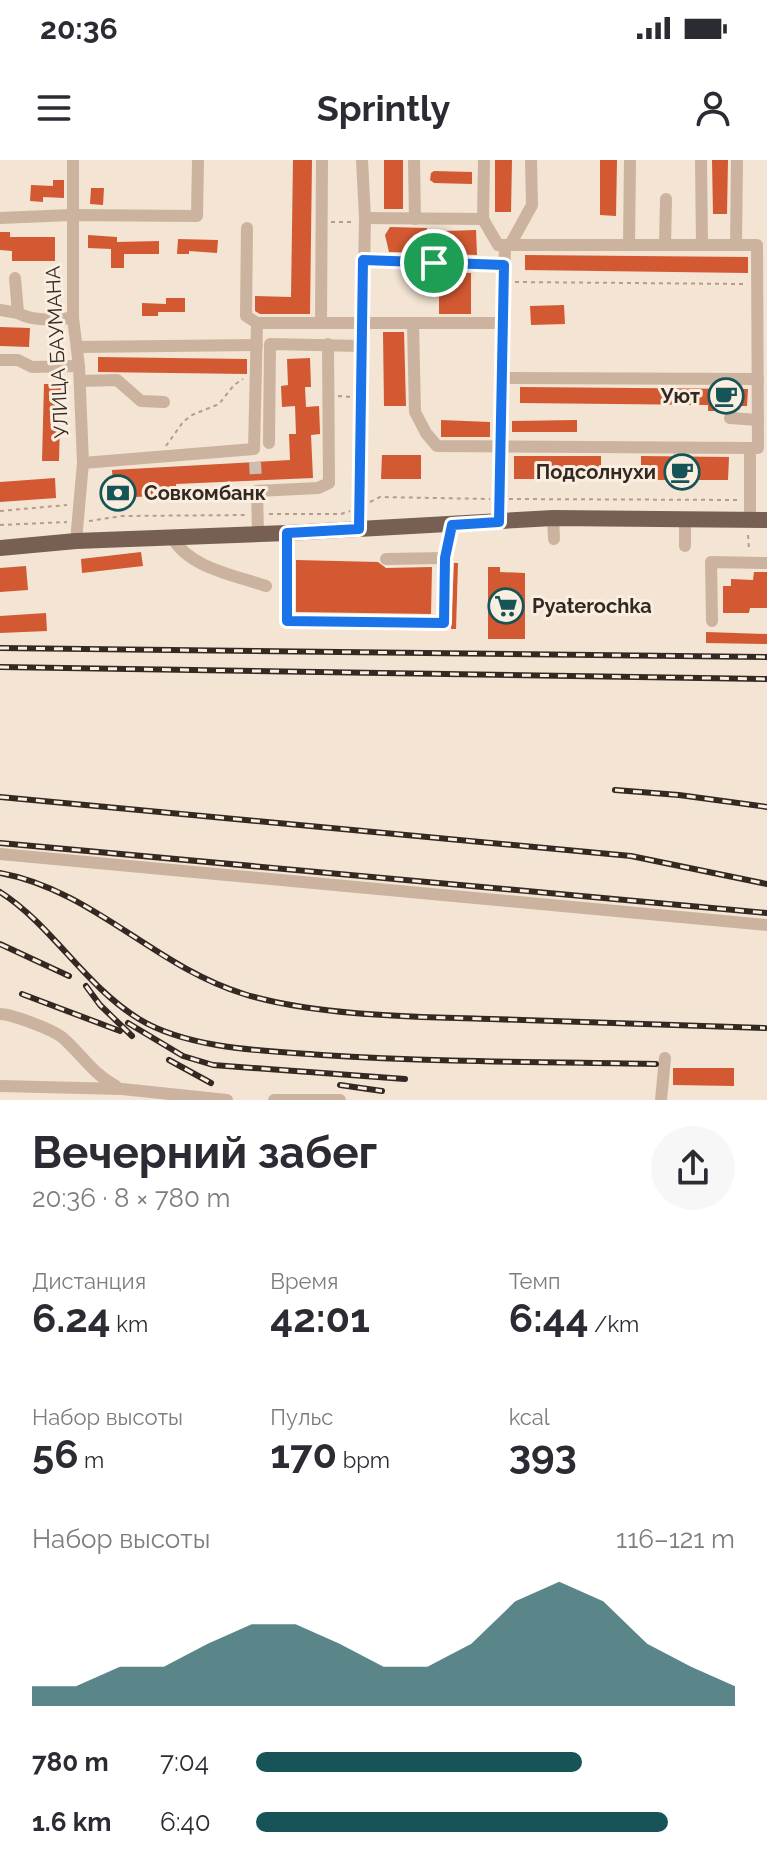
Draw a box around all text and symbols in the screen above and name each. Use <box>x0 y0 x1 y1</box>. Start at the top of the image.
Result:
text: 20:36 <box>40 11 118 46</box>
icon: menu <box>32 86 76 130</box>
icon: person <box>691 86 735 130</box>
text: Sprintly <box>317 87 450 129</box>
pin <box>400 229 468 297</box>
icon: arrive <box>412 241 456 285</box>
street label: УЛИЦА БАУМАНА <box>40 265 74 439</box>
cafe icon: Уют <box>707 377 745 415</box>
place label: Уют <box>660 384 700 408</box>
cafe icon: Подсолнухи <box>663 453 701 491</box>
place label: Подсолнухи <box>536 460 656 484</box>
bank icon: Совкомбанк <box>99 474 137 512</box>
place label: Совкомбанк <box>144 481 266 505</box>
supermarket icon: Pyaterochka <box>487 587 525 625</box>
place label: Pyaterochka <box>532 594 652 618</box>
button: share <box>651 1126 735 1210</box>
text: Вечерний забег <box>32 1127 377 1178</box>
text: 20:36 · 8 × 780 m <box>32 1183 230 1213</box>
text: Дистанция <box>32 1268 146 1294</box>
text: Время <box>270 1268 338 1294</box>
text: Темп <box>509 1268 560 1294</box>
text: 6.24 <box>32 1294 111 1341</box>
text: 42:01 <box>270 1294 370 1341</box>
text: 6:44 <box>509 1294 589 1341</box>
text: km <box>111 1311 148 1337</box>
text: /km <box>589 1311 639 1337</box>
text: Набор высоты <box>32 1404 183 1430</box>
text: Пульс <box>270 1404 333 1430</box>
text: kcal <box>509 1404 550 1430</box>
text: 56 <box>32 1430 78 1477</box>
text: 170 <box>270 1430 337 1477</box>
text: 393 <box>509 1430 577 1477</box>
text: m <box>78 1447 104 1473</box>
text: bpm <box>337 1447 390 1473</box>
text: Набор высоты <box>32 1524 210 1554</box>
text: 116–121 m <box>616 1524 735 1554</box>
text: 780 m <box>32 1747 109 1777</box>
text: 7:04 <box>160 1747 209 1777</box>
text: 1.6 km <box>32 1807 111 1837</box>
text: 6:40 <box>160 1807 211 1837</box>

